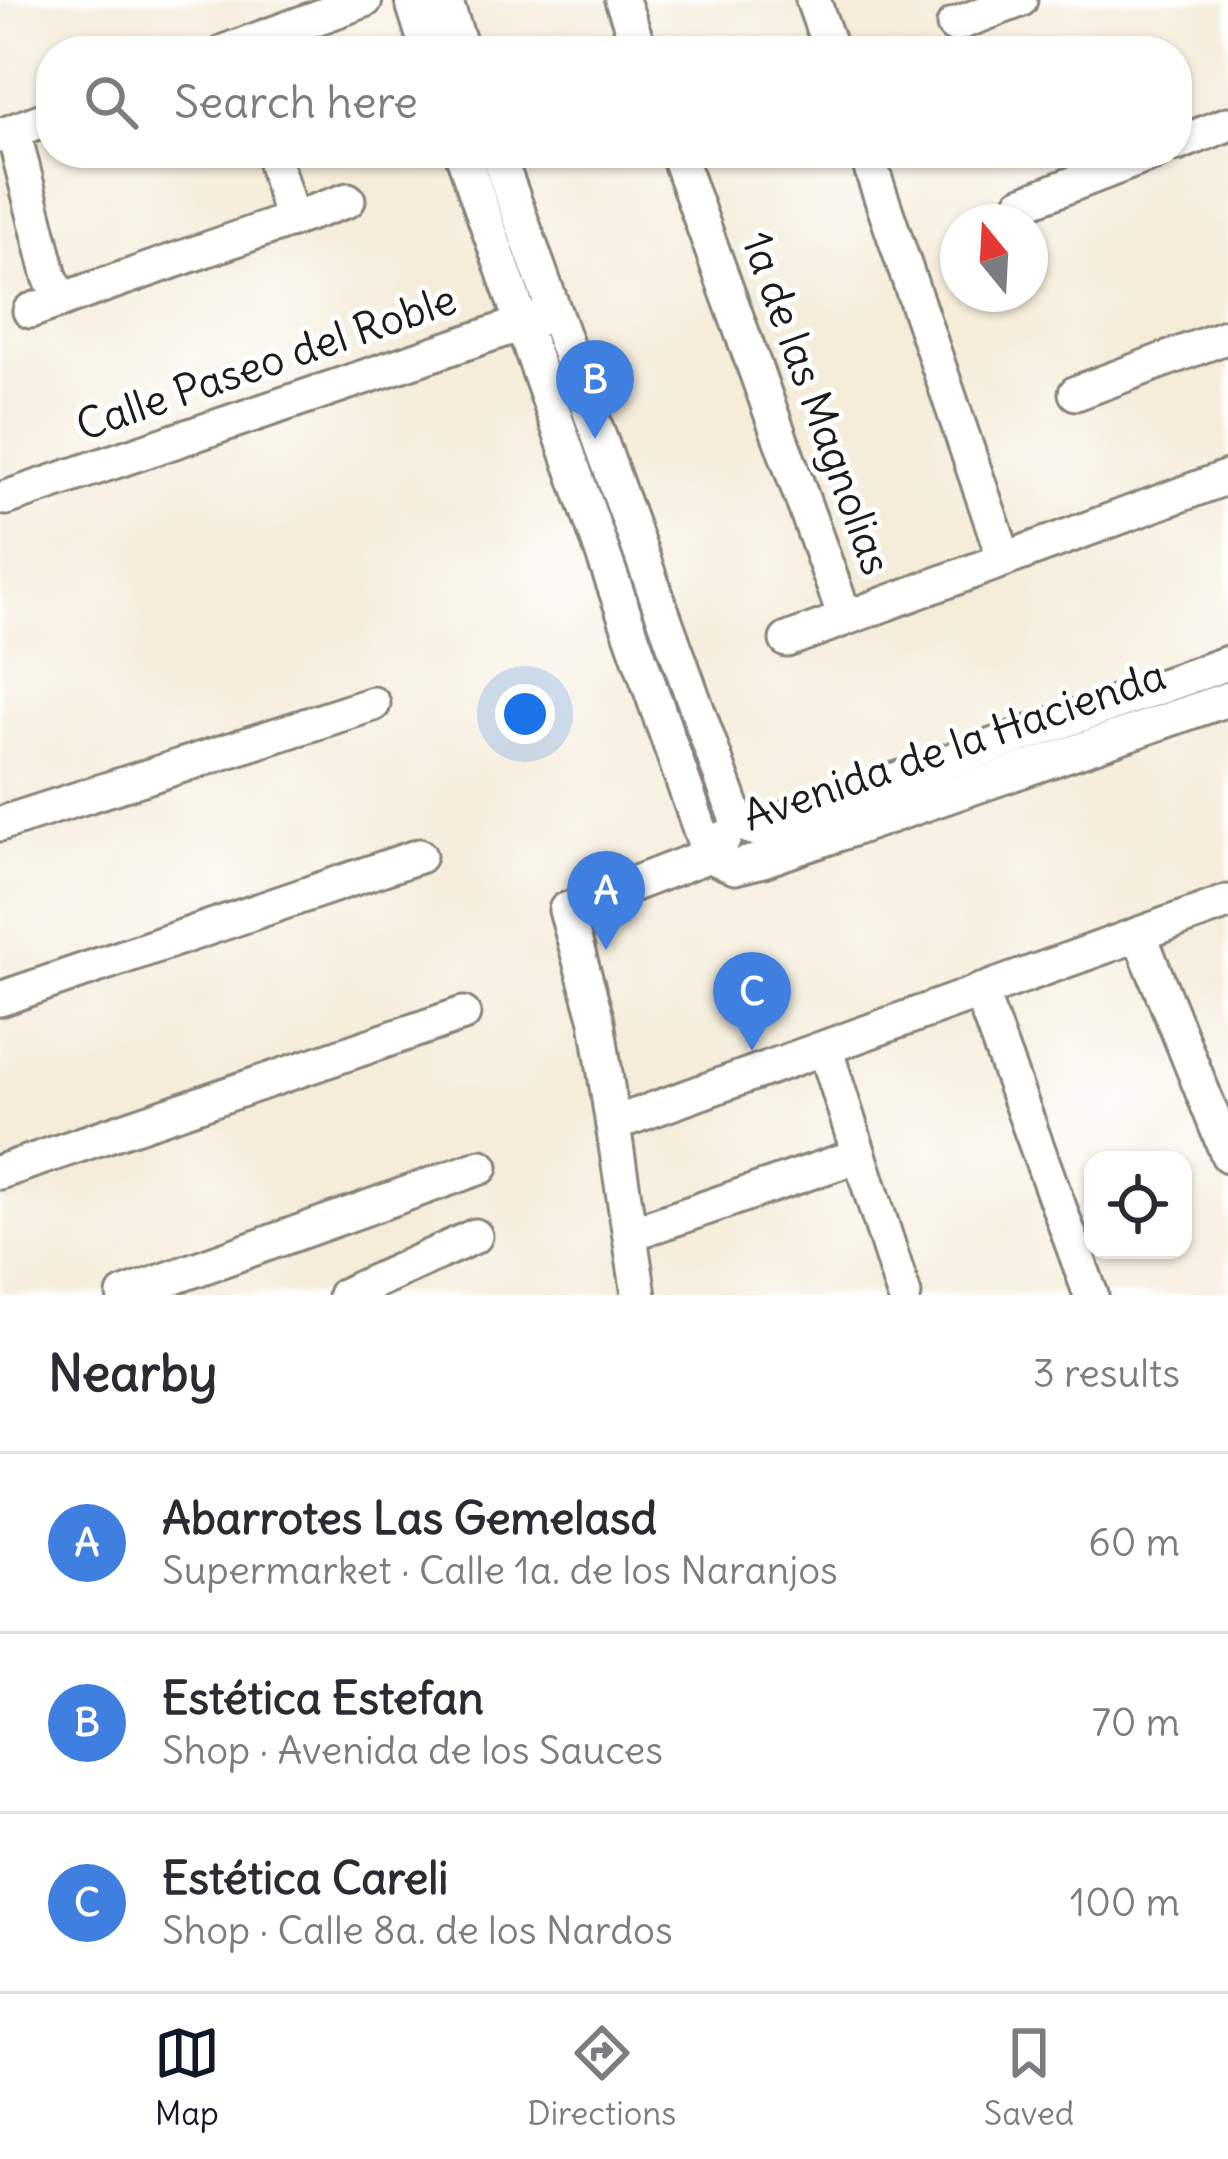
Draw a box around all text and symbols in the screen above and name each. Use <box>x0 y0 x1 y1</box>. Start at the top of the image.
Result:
search box <box>36 36 1192 168</box>
icon: search <box>78 69 144 135</box>
text: Search here <box>174 74 418 130</box>
north arrow <box>940 204 1048 312</box>
street label: 1a de las Magnolias <box>731 224 903 582</box>
street label: Calle Paseo del Roble <box>69 273 463 451</box>
pin: B <box>556 340 634 439</box>
street label: Avenida de la Hacienda <box>736 648 1172 842</box>
your location <box>495 684 555 744</box>
pin: A <box>567 851 645 950</box>
pin: C <box>713 952 791 1051</box>
map controls <box>1084 1151 1192 1259</box>
button: locate <box>1084 1151 1192 1259</box>
text: Nearby <box>48 1341 217 1405</box>
text: 3 results <box>1033 1349 1180 1398</box>
text: Abarrotes Las Gemelasd <box>162 1490 657 1546</box>
text: A <box>74 1518 100 1567</box>
text: 60 m <box>1088 1518 1180 1567</box>
text: Supermarket · Calle 1a. de los Naranjos <box>162 1546 838 1595</box>
text: Estética Estefan <box>162 1670 484 1726</box>
text: B <box>74 1698 100 1747</box>
text: 70 m <box>1092 1698 1180 1747</box>
text: Shop · Avenida de los Sauces <box>162 1726 663 1775</box>
text: Estética Careli <box>162 1850 448 1906</box>
text: C <box>74 1878 100 1927</box>
text: 100 m <box>1070 1878 1180 1927</box>
text: Shop · Calle 8a. de los Nardos <box>162 1906 673 1955</box>
tab: Map <box>154 2020 220 2134</box>
tab: Directions <box>527 2020 676 2134</box>
tab: Saved <box>984 2020 1074 2134</box>

